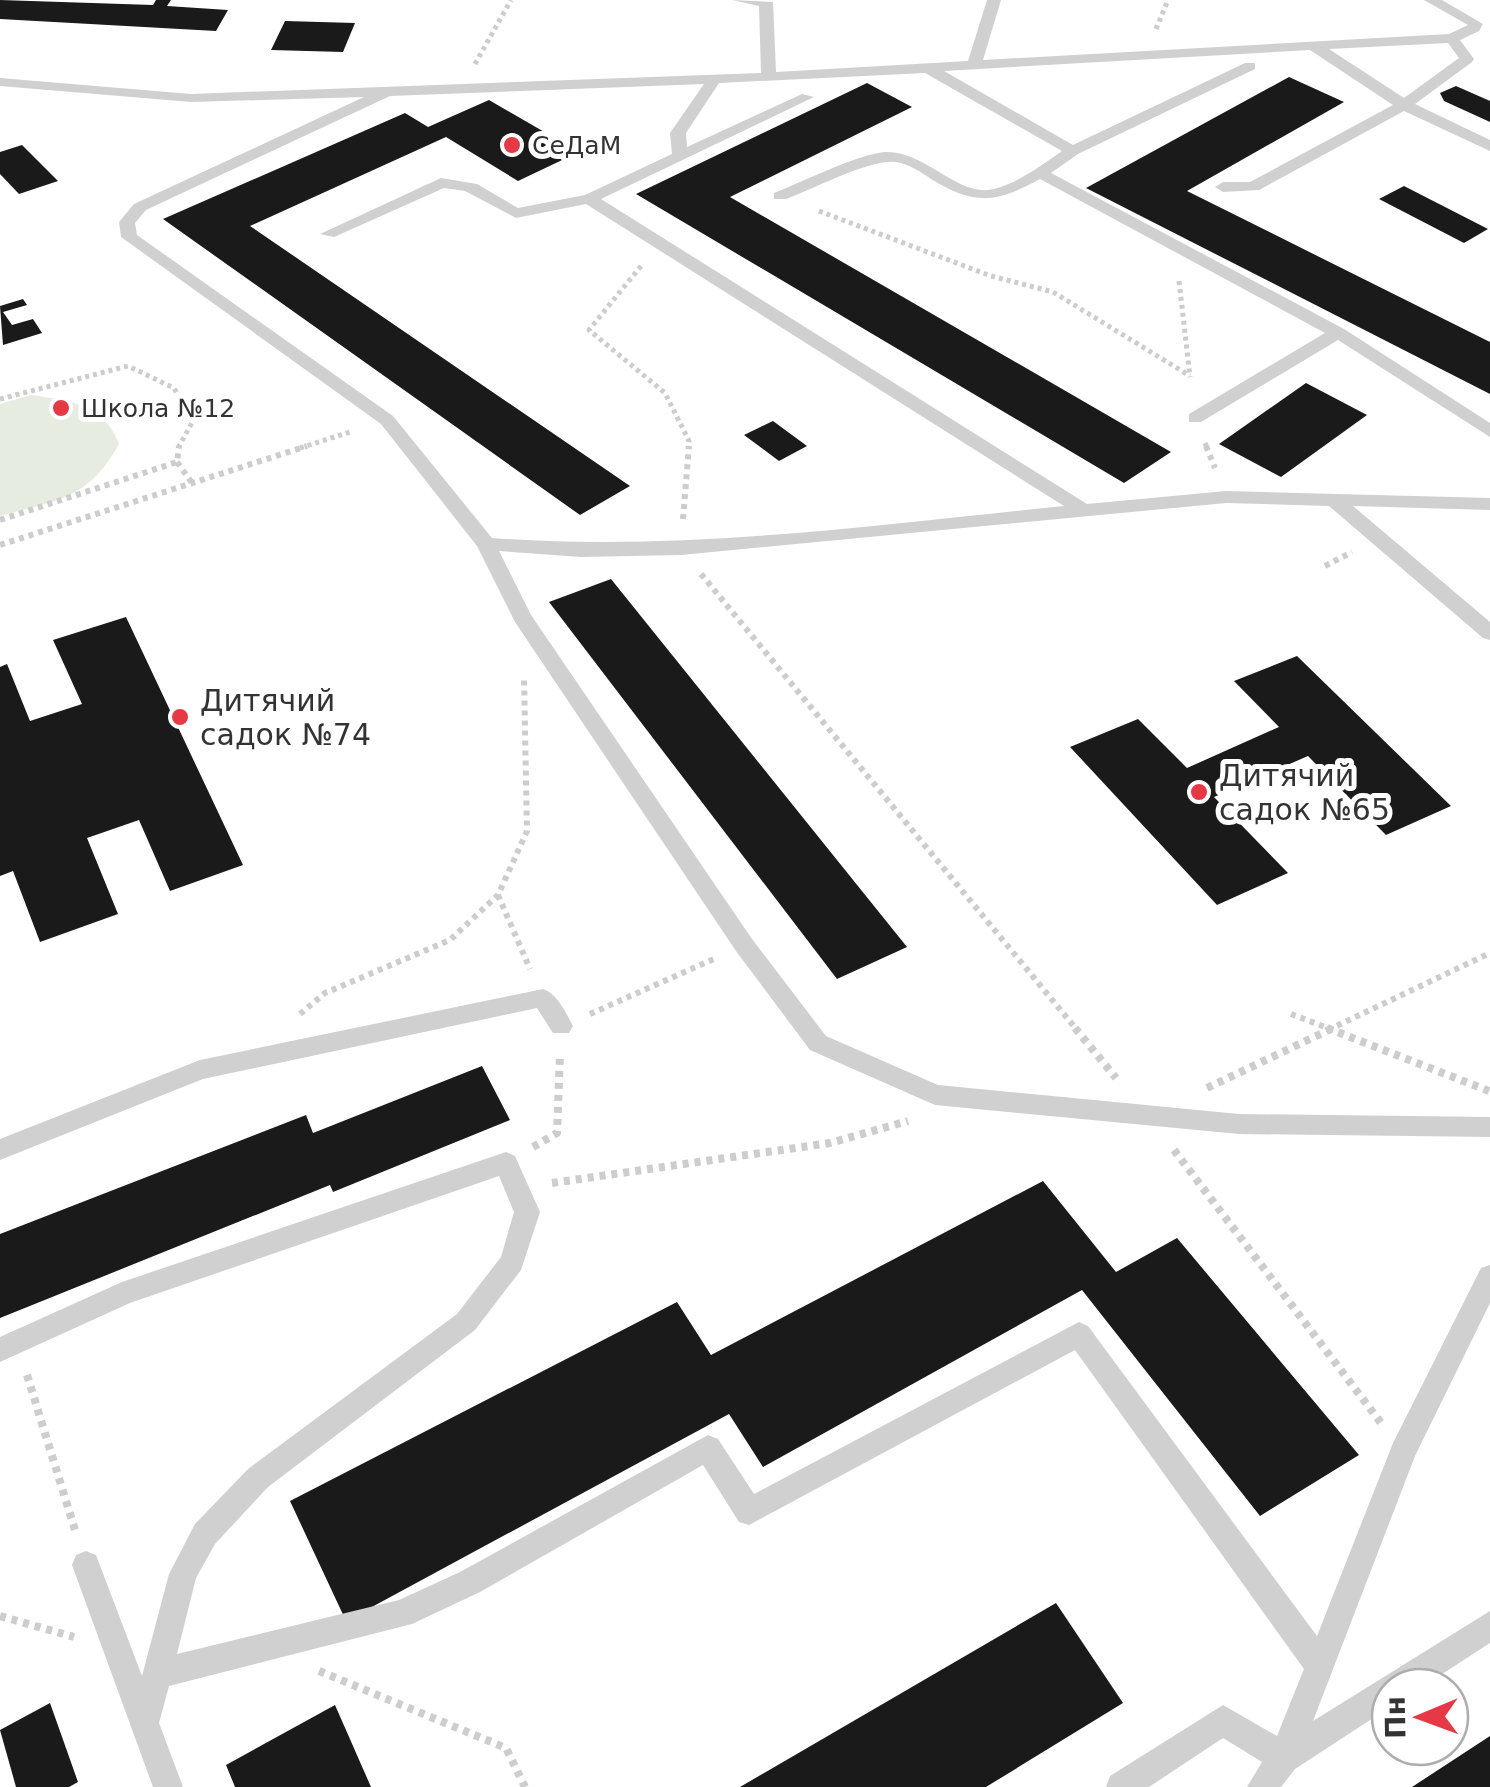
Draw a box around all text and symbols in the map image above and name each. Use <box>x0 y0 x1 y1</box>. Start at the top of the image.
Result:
place label: СеДаМ <box>532 131 621 160</box>
marker: СеДаМ <box>501 134 523 156</box>
place label: Школа №12 <box>81 394 235 423</box>
marker: Школа №12 <box>50 397 72 419</box>
place label: Дитячий садок №74 <box>200 683 371 752</box>
marker: Дитячий садок №74 <box>169 706 191 728</box>
place label: Дитячий садок №65 <box>1219 758 1390 827</box>
marker: Дитячий садок №65 <box>1188 781 1210 803</box>
north arrow <box>1370 1667 1470 1767</box>
text: Пн <box>1379 1696 1412 1739</box>

